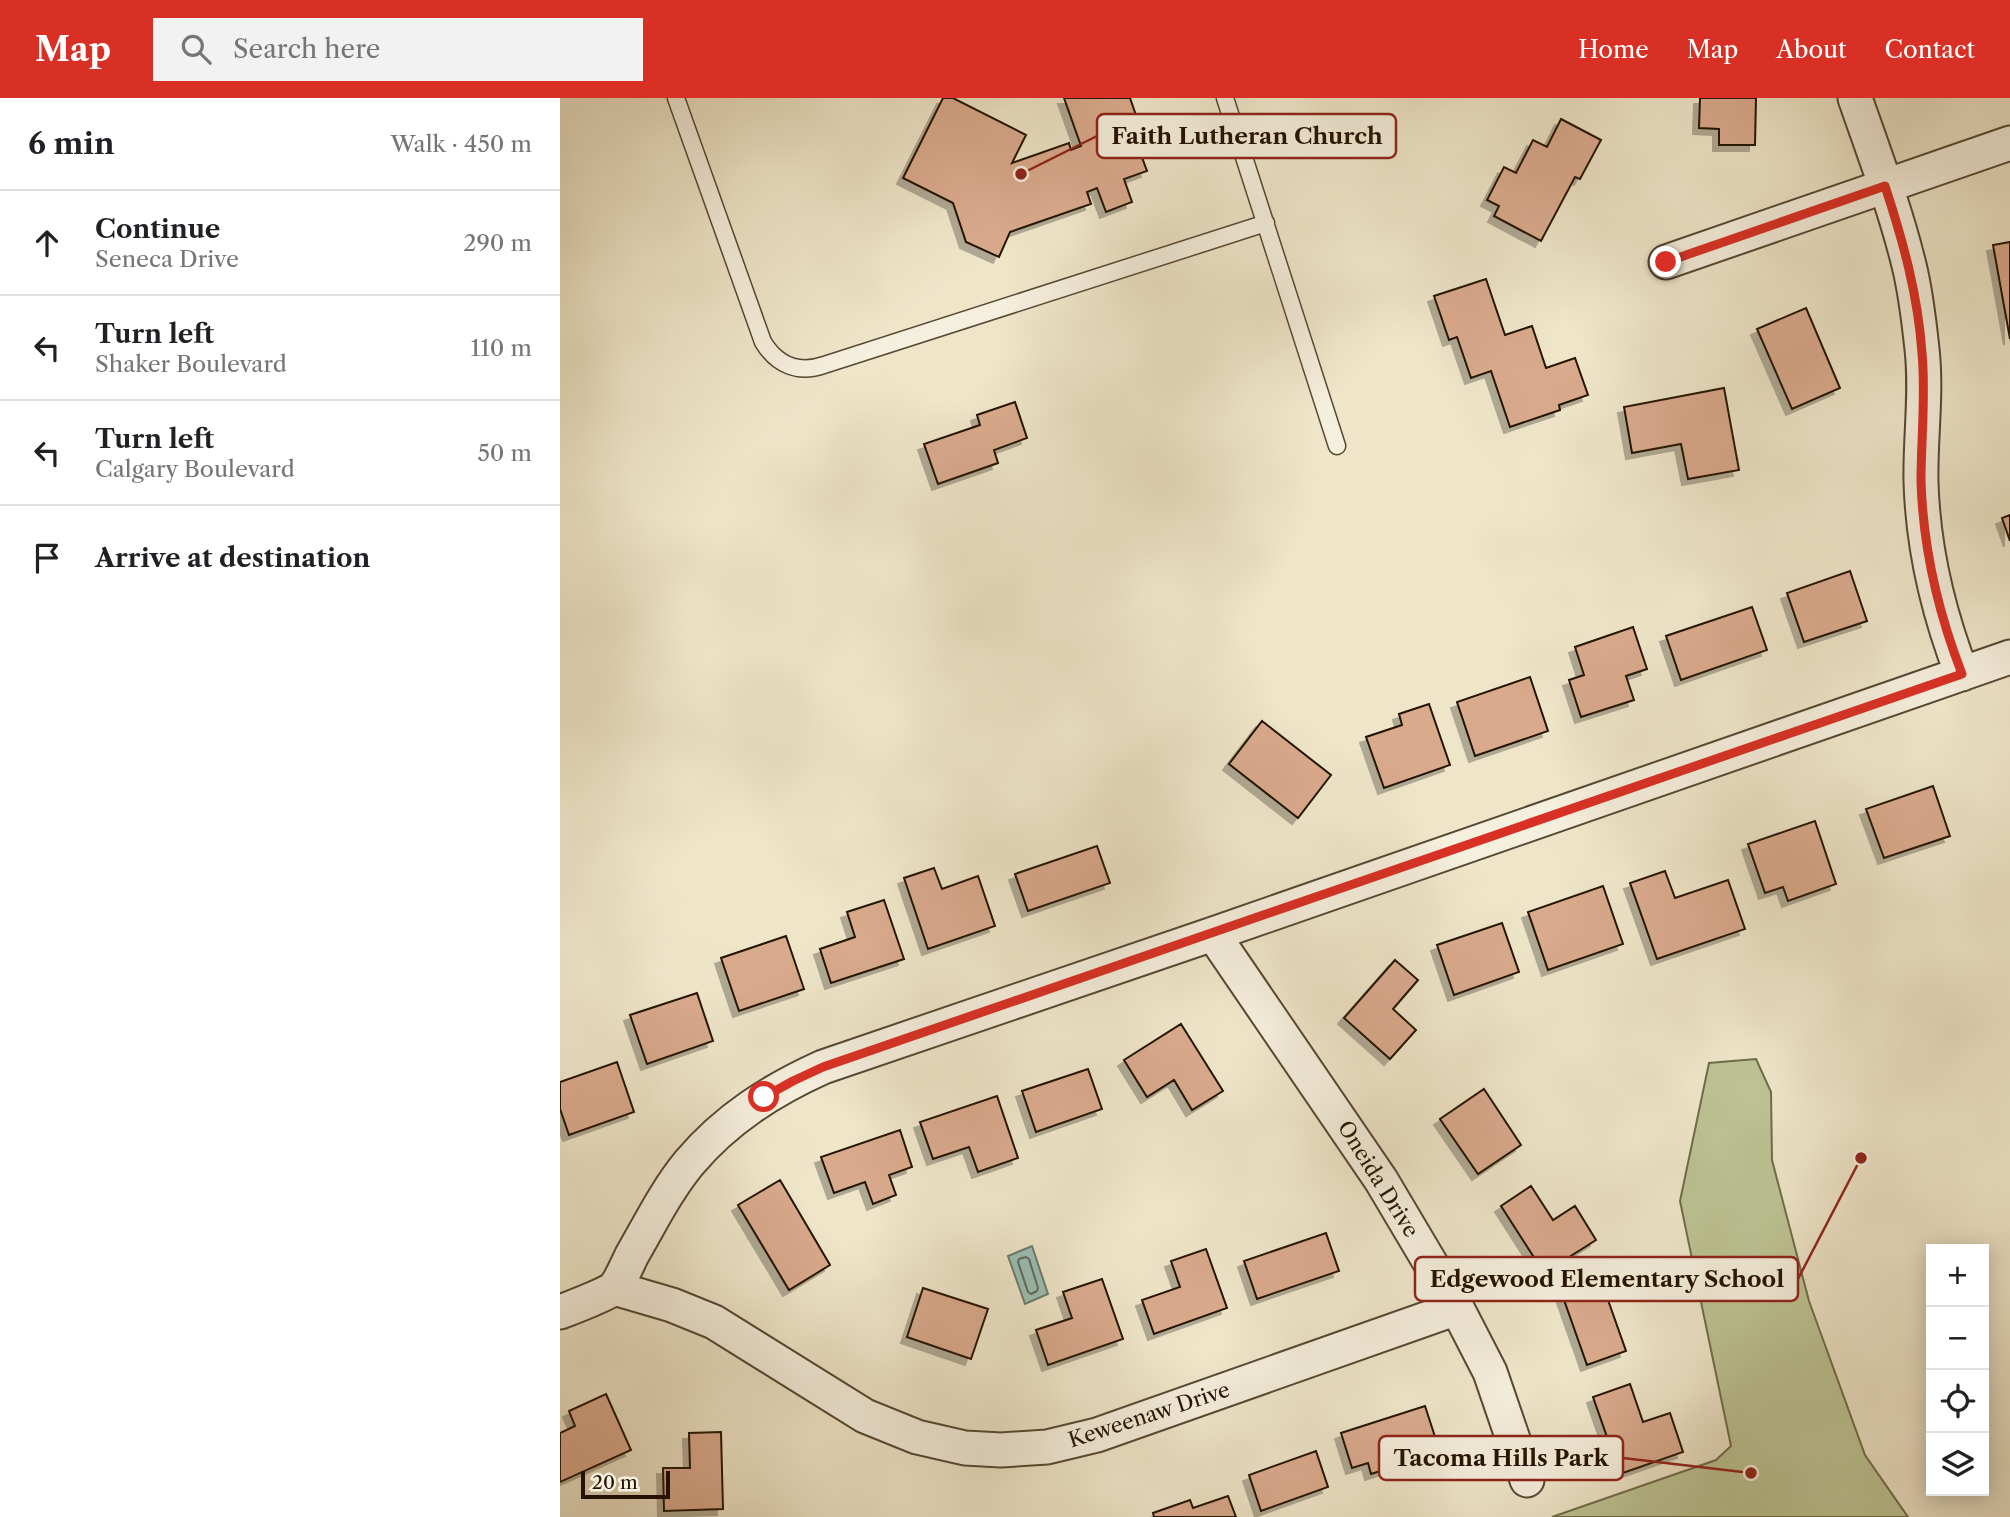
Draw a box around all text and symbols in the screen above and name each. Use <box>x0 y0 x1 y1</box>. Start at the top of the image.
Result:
search box <box>153 18 643 81</box>
text: Map <box>35 29 111 70</box>
icon: search <box>177 30 215 68</box>
text: Search here <box>233 33 380 65</box>
text: Home <box>1578 35 1649 64</box>
text: Map <box>1687 35 1738 64</box>
text: About <box>1776 35 1847 64</box>
text: Contact <box>1885 35 1975 64</box>
callout: Faith Lutheran Church <box>1097 114 1396 158</box>
text: Faith Lutheran Church <box>1111 122 1383 150</box>
text: 6 min <box>28 125 115 162</box>
text: Walk · 450 m <box>390 130 532 158</box>
text: Continue <box>95 213 220 245</box>
icon: ahead <box>28 224 66 262</box>
text: 290 m <box>463 229 532 257</box>
text: Seneca Drive <box>95 245 239 273</box>
route end <box>1650 246 1681 277</box>
text: Turn left <box>95 318 214 350</box>
icon: left <box>28 329 66 367</box>
text: 110 m <box>471 334 532 362</box>
text: Shaker Boulevard <box>95 350 287 378</box>
text: Turn left <box>95 423 214 455</box>
icon: left <box>28 434 66 472</box>
text: 50 m <box>477 439 532 467</box>
text: Calgary Boulevard <box>95 455 295 483</box>
icon: arrive <box>28 539 66 577</box>
text: Arrive at destination <box>95 542 370 574</box>
route start <box>748 1081 779 1112</box>
street label: Oneida Drive <box>1333 1116 1424 1242</box>
map controls <box>1926 1244 1989 1496</box>
button: + <box>1926 1244 1989 1307</box>
callout: Edgewood Elementary School <box>1415 1257 1798 1301</box>
text: Edgewood Elementary School <box>1430 1265 1784 1293</box>
button: − <box>1926 1307 1989 1370</box>
button: locate <box>1926 1370 1989 1433</box>
street label: Keweenaw Drive <box>1065 1377 1233 1452</box>
button: layers <box>1926 1433 1989 1496</box>
callout: Tacoma Hills Park <box>1379 1436 1623 1480</box>
text: Tacoma Hills Park <box>1393 1444 1609 1472</box>
scale bar <box>581 1468 670 1500</box>
text: 20 m <box>592 1471 638 1494</box>

